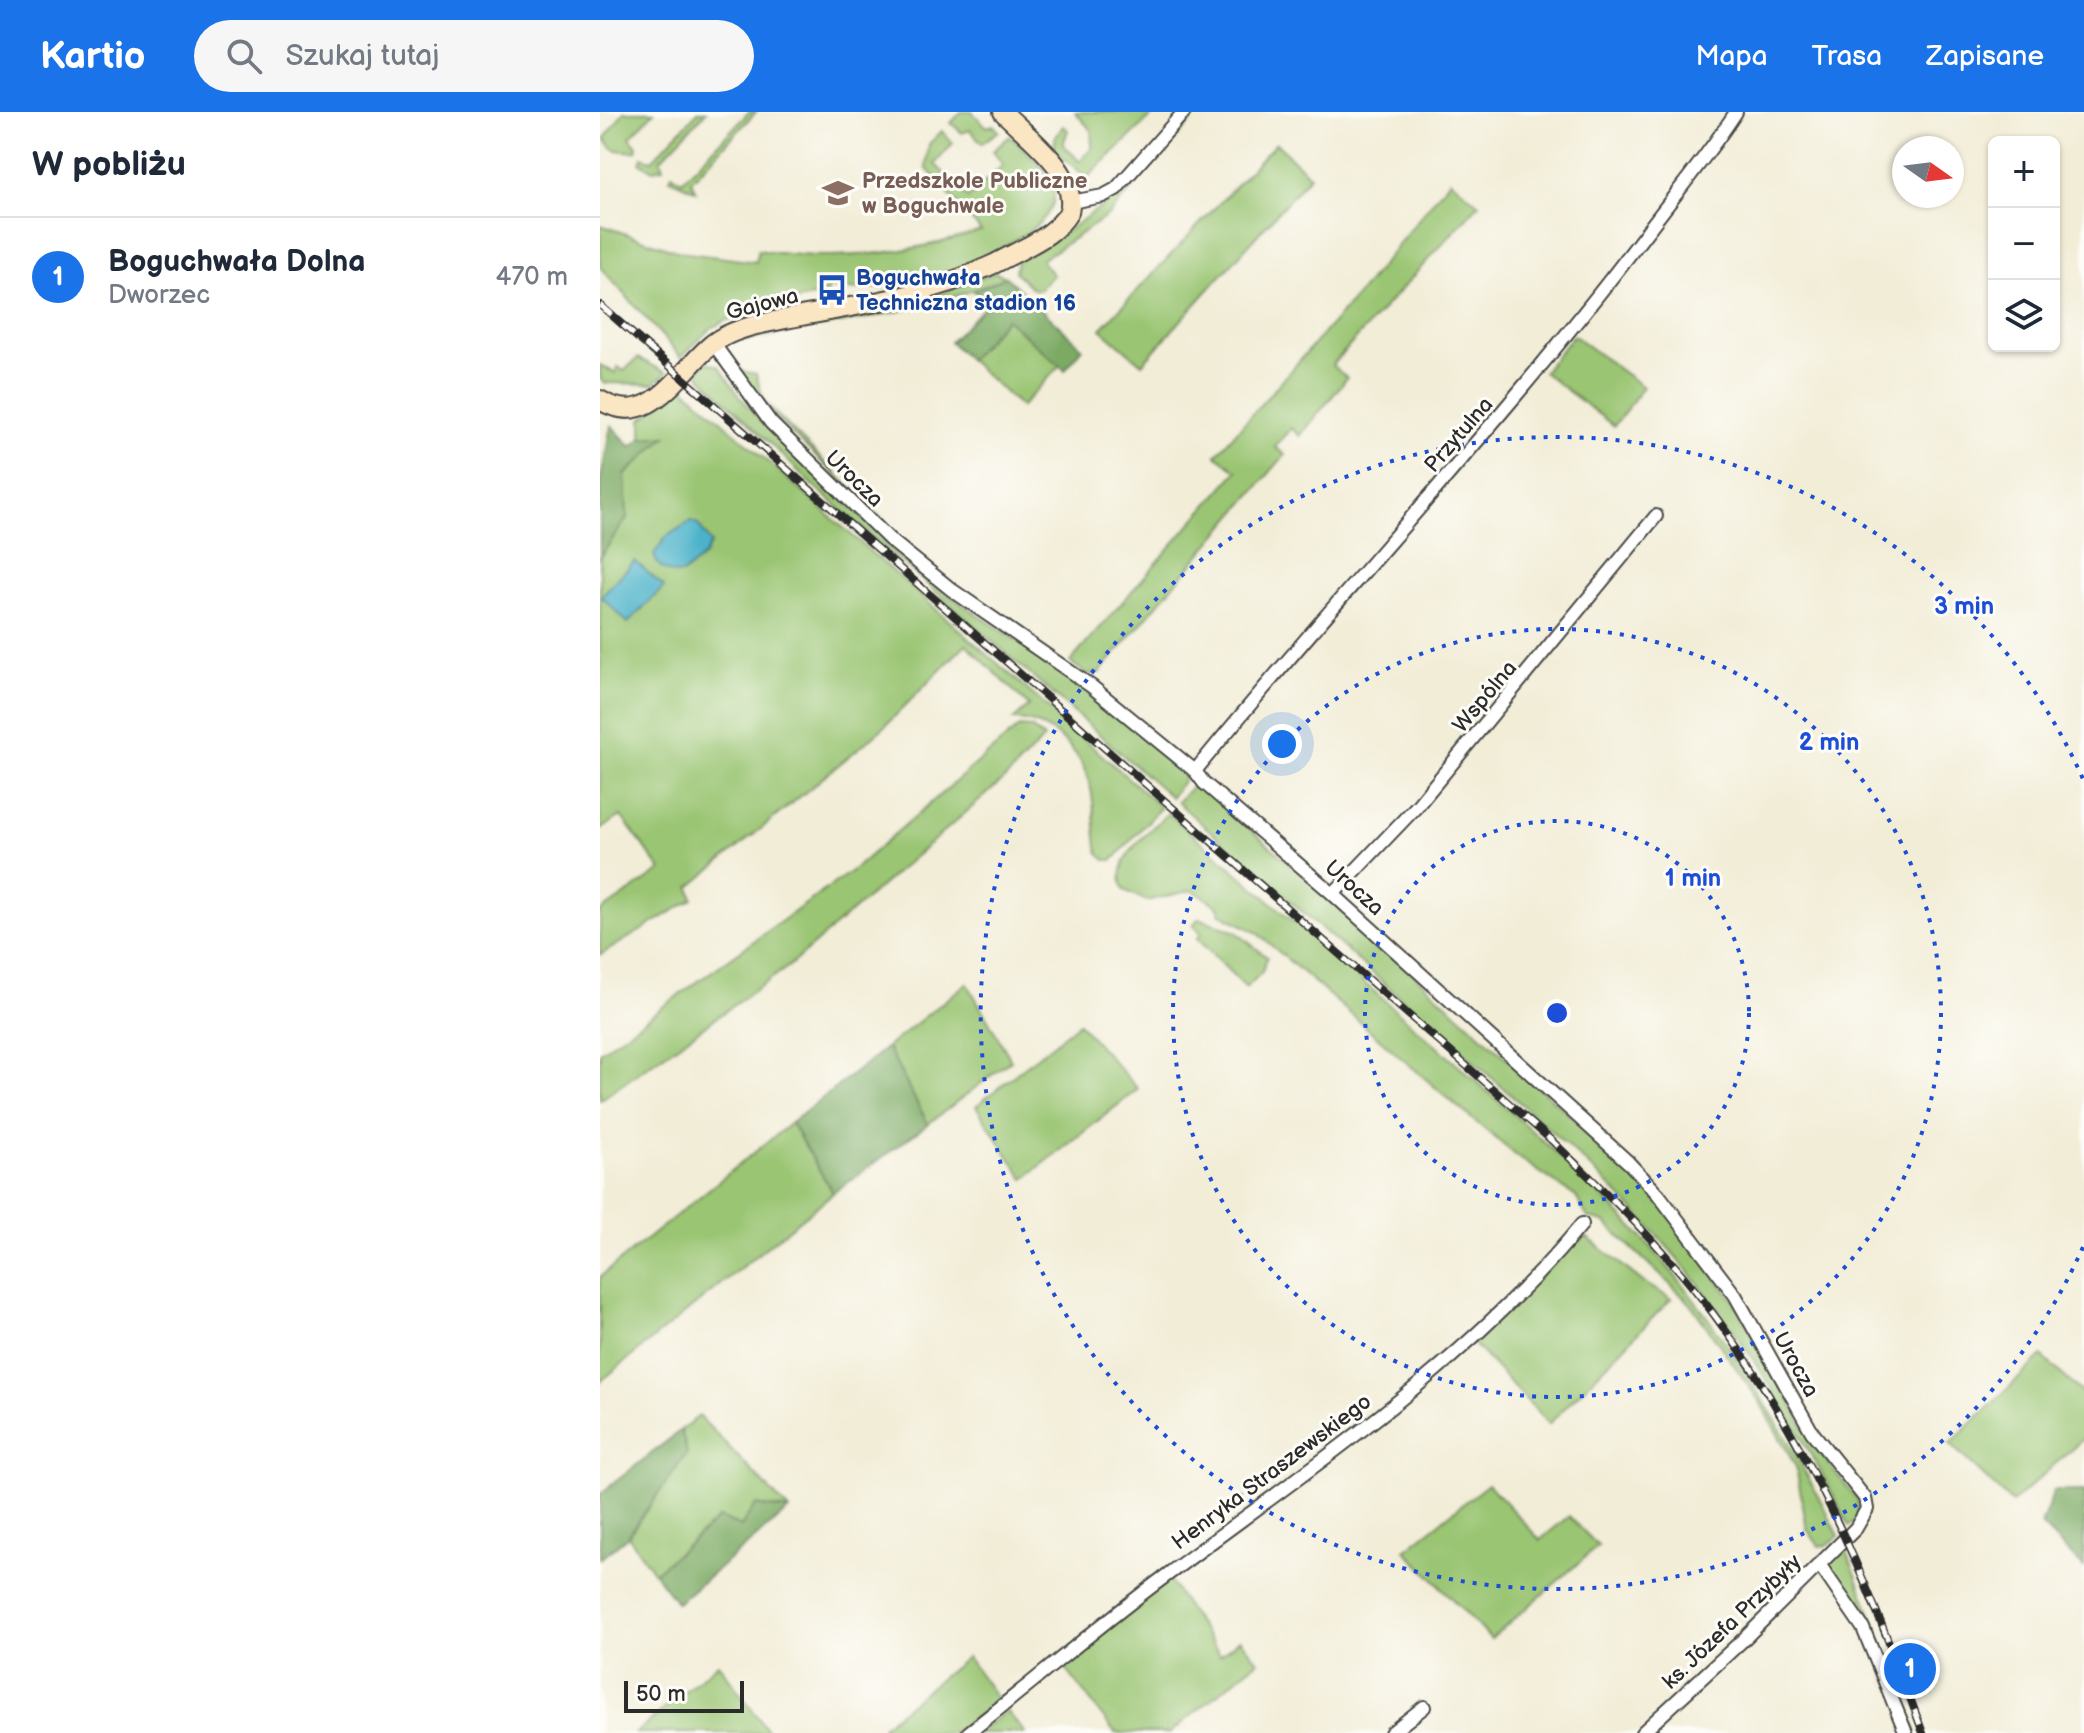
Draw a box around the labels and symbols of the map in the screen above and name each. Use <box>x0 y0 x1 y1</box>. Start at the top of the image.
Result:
north arrow <box>1892 136 1964 208</box>
place label: Przedszkole Publiczne w Boguchwale <box>862 168 1087 220</box>
school or university icon: Przedszkole Publiczne w Boguchwale <box>821 176 855 210</box>
place label: Boguchwała Techniczna stadion 16 <box>856 265 1076 317</box>
bus stop icon: Boguchwała Techniczna stadion 16 <box>815 273 849 307</box>
street label: Gajowa <box>723 282 801 326</box>
street label: Przytulna <box>1419 392 1499 478</box>
street label: Urocza <box>819 445 889 513</box>
text: 3 min <box>1934 592 1994 621</box>
street label: Wspólna <box>1447 655 1523 739</box>
your location <box>1262 724 1302 764</box>
text: 2 min <box>1799 728 1859 757</box>
street label: Urocza <box>1319 854 1389 922</box>
text: 1 min <box>1665 864 1721 893</box>
centre of rings <box>1543 999 1571 1027</box>
street label: Urocza <box>1767 1327 1825 1402</box>
street label: Henryka Straszewskiego <box>1167 1388 1377 1556</box>
street label: ks. Józefa Przybyły <box>1657 1549 1807 1695</box>
pin: 1 <box>1884 1639 1936 1699</box>
scale bar <box>624 1677 744 1713</box>

